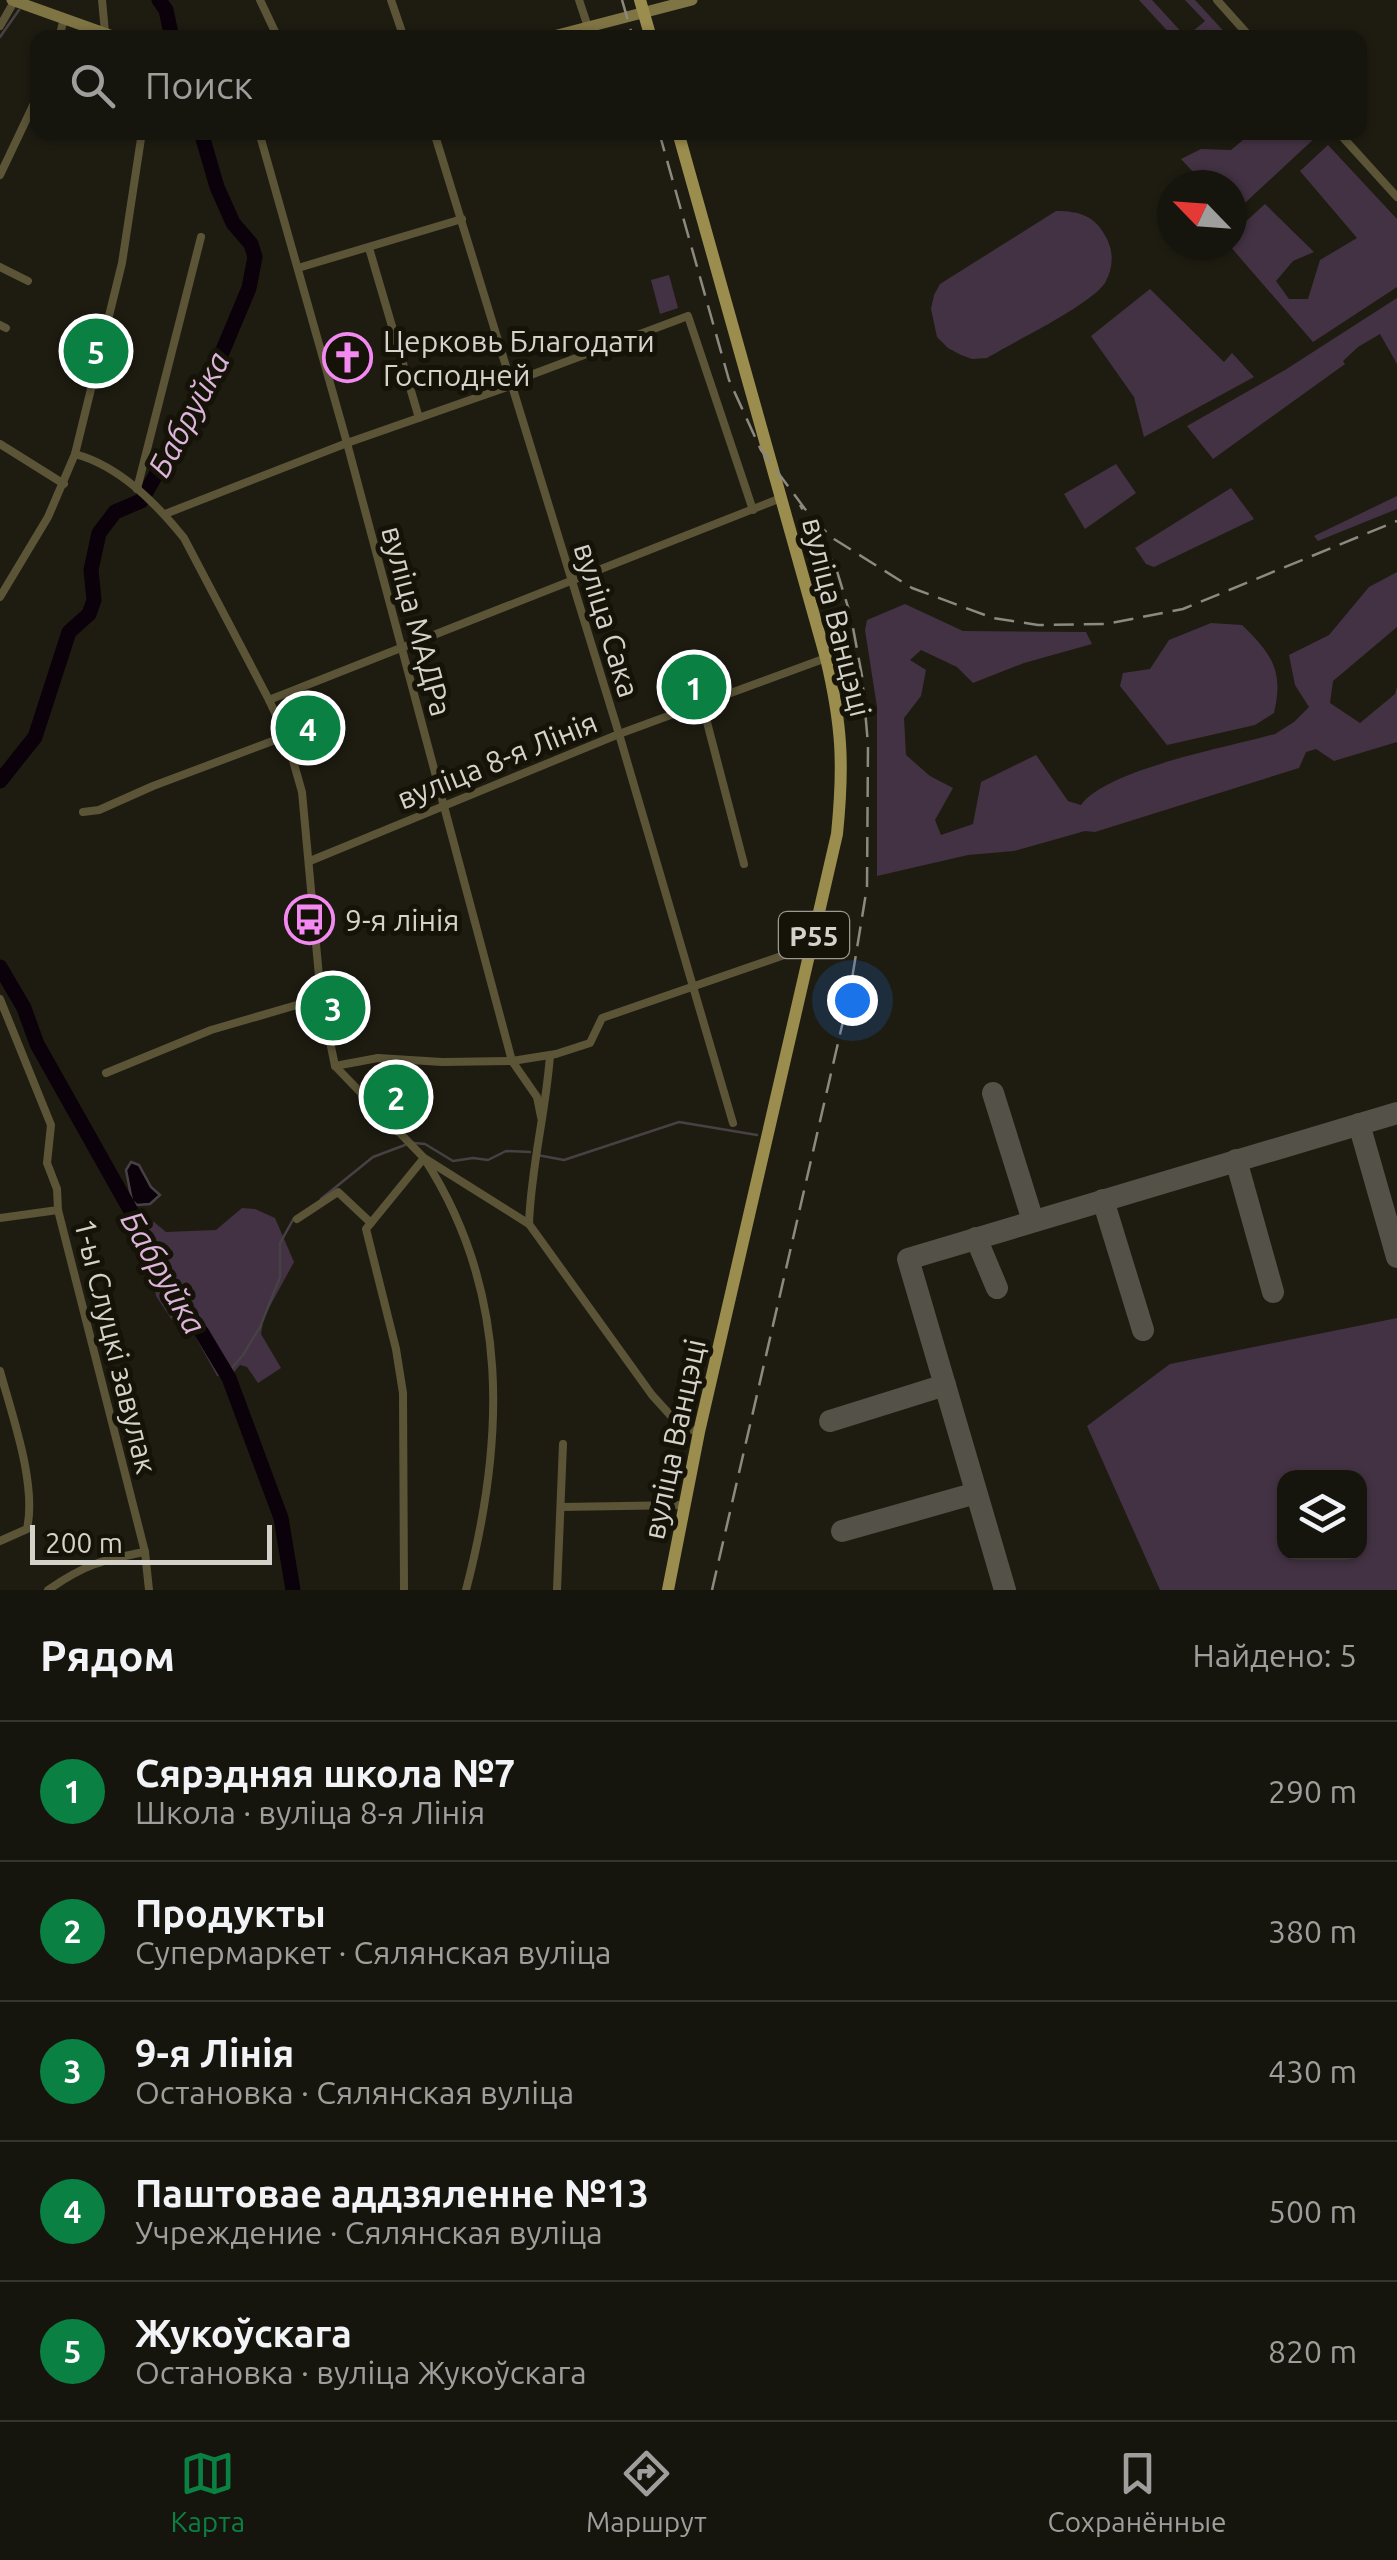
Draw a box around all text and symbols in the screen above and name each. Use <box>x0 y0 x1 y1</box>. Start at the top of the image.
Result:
search box <box>30 30 1367 140</box>
icon: search <box>65 58 120 113</box>
text: Поиск <box>145 64 253 106</box>
north arrow <box>1157 170 1247 260</box>
pin: 5 <box>64 314 128 388</box>
place label: Церковь Благодати Господней <box>383 324 655 392</box>
church icon: Церковь Благодати Господней <box>322 332 374 384</box>
water label: Бабруйка <box>140 345 236 483</box>
street label: вуліца Ванцэці <box>796 514 878 720</box>
street label: вуліца МАДРа <box>375 522 459 720</box>
street label: вуліца Сака <box>567 539 647 701</box>
pin: 1 <box>662 650 726 724</box>
pin: 4 <box>276 690 340 766</box>
street label: вуліца 8-я Лінія <box>392 704 602 816</box>
bus stop icon: 9-я лінія <box>284 894 336 946</box>
place label: 9-я лінія <box>345 903 459 937</box>
road number: Р55 <box>779 912 849 958</box>
pin: 3 <box>300 970 366 1046</box>
your location <box>827 975 878 1026</box>
pin: 2 <box>364 1060 428 1134</box>
water label: Бабруйка <box>114 1204 214 1340</box>
street label: 1-ы Слуцкі завулак <box>68 1215 164 1477</box>
street label: вуліца Ванцэці <box>636 1336 712 1542</box>
map controls <box>1277 1470 1367 1560</box>
button: layers <box>1277 1470 1367 1560</box>
scale bar <box>30 1520 272 1564</box>
text: 200 m <box>45 1527 123 1558</box>
text: Рядом <box>40 1632 175 1679</box>
text: Найдено: 5 <box>1192 1637 1357 1673</box>
text: Сярэдняя школа №7 <box>135 1752 516 1794</box>
text: 1 <box>63 1773 82 1809</box>
text: 290 m <box>1268 1773 1357 1809</box>
text: Школа · вуліца 8-я Лінія <box>135 1794 485 1830</box>
text: Продукты <box>135 1892 326 1934</box>
text: 2 <box>63 1913 82 1949</box>
text: 380 m <box>1268 1913 1357 1949</box>
text: Супермаркет · Сялянская вуліца <box>135 1934 611 1970</box>
text: 9-я Лінія <box>135 2032 294 2074</box>
text: 3 <box>63 2053 82 2089</box>
text: 430 m <box>1268 2053 1357 2089</box>
text: Остановка · Сялянская вуліца <box>135 2074 574 2110</box>
text: Паштовае аддзяленне №13 <box>135 2172 649 2214</box>
text: 4 <box>63 2193 82 2229</box>
text: 500 m <box>1268 2193 1357 2229</box>
text: Учреждение · Сялянская вуліца <box>135 2214 603 2250</box>
text: Жукоўскага <box>135 2312 352 2354</box>
text: 5 <box>63 2333 82 2369</box>
text: 820 m <box>1268 2333 1357 2369</box>
text: Остановка · вуліца Жукоўскага <box>135 2354 587 2390</box>
tab: Карта <box>170 2446 245 2537</box>
tab: Маршрут <box>586 2446 707 2537</box>
tab: Сохранённые <box>1048 2446 1227 2537</box>

